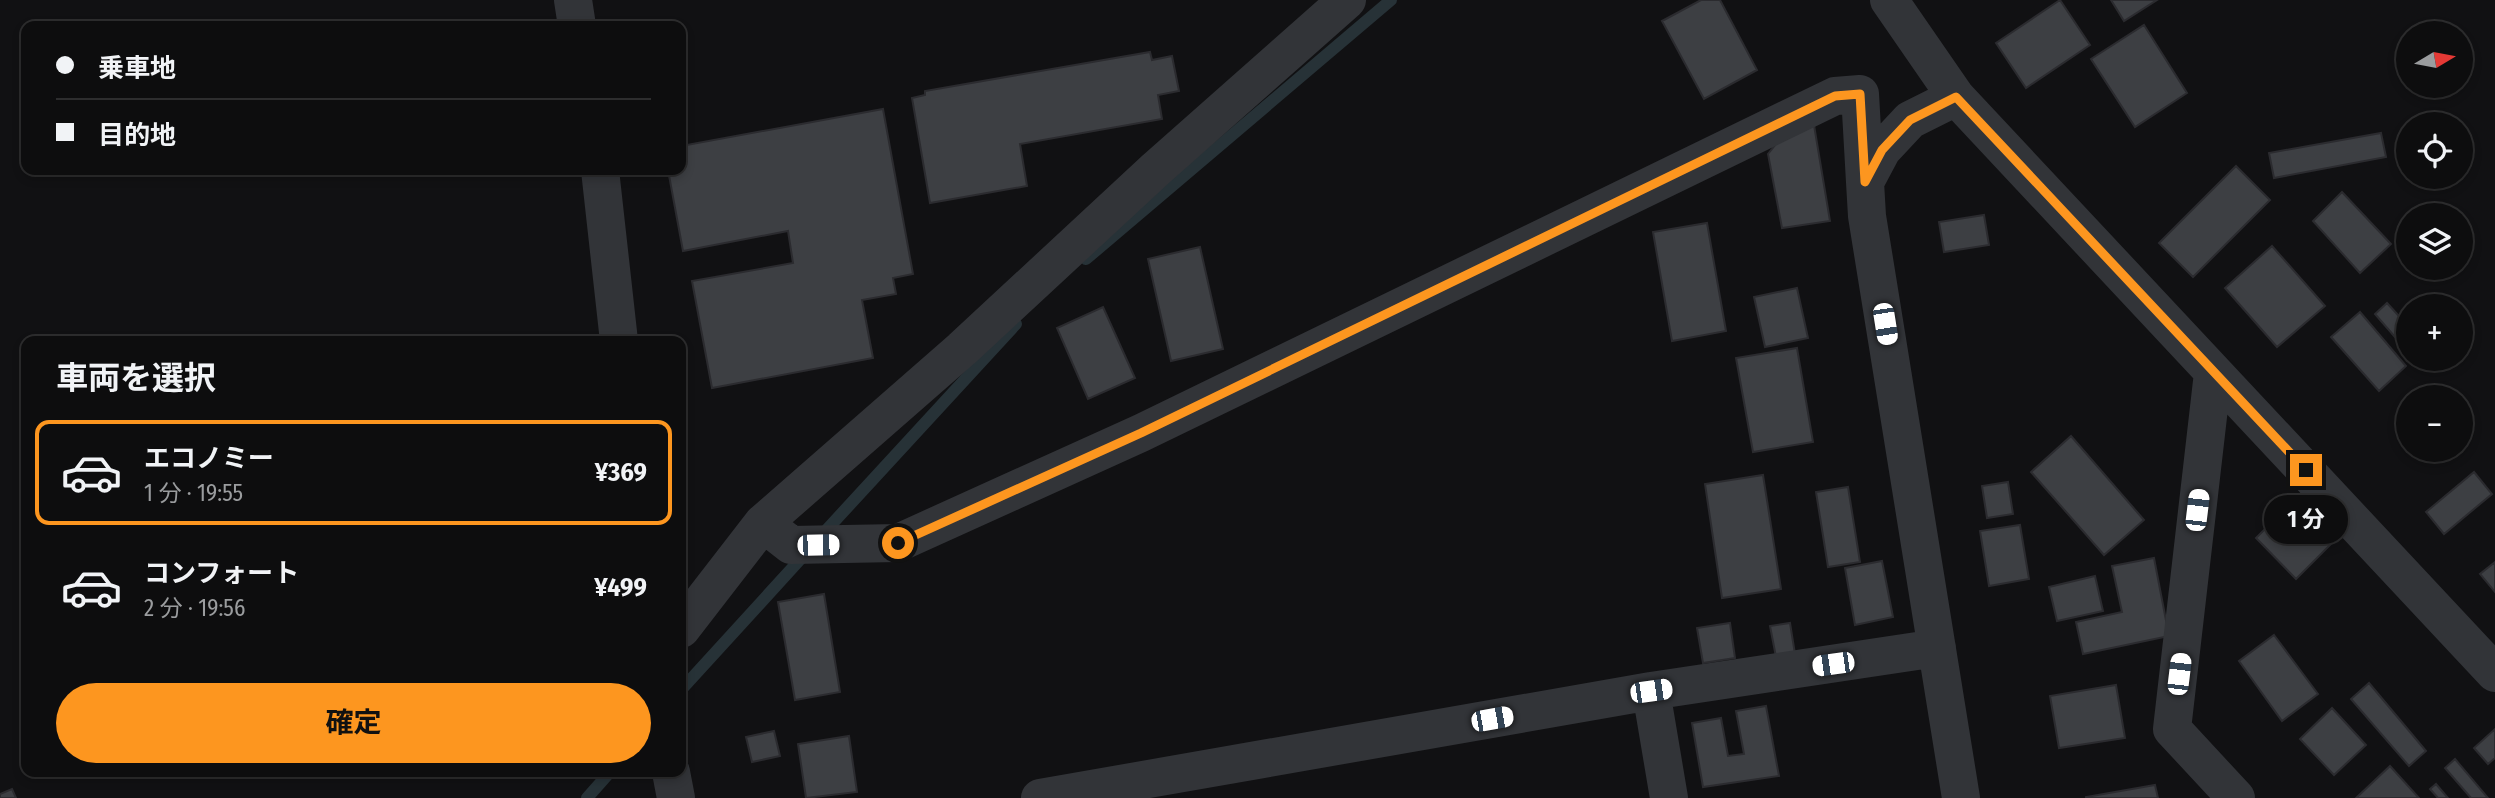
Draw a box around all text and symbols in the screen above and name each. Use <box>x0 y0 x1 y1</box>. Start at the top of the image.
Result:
north arrow <box>2396 21 2473 98</box>
map controls <box>2396 21 2473 462</box>
text: 乗車地 <box>98 53 176 84</box>
button: locate <box>2396 112 2473 189</box>
text: 目的地 <box>98 120 176 151</box>
button: layers <box>2396 203 2473 280</box>
button: + <box>2396 294 2473 371</box>
car <box>1872 302 1899 346</box>
text: 車両を選択 <box>56 359 216 397</box>
button: − <box>2396 385 2473 462</box>
icon: car <box>60 441 123 504</box>
text: エコノミー <box>144 443 274 474</box>
route end <box>2290 454 2322 486</box>
text: ¥369 <box>595 457 647 488</box>
text: 1 分 · 19:55 <box>144 479 243 507</box>
car <box>2185 488 2210 532</box>
callout: 1 分 <box>2264 494 2348 544</box>
text: 1 分 <box>2287 505 2325 533</box>
route start <box>882 527 914 559</box>
car <box>797 534 840 556</box>
icon: car <box>60 556 123 619</box>
text: コンフォート <box>144 558 299 589</box>
text: ¥499 <box>594 572 647 603</box>
text: 2 分 · 19:56 <box>144 594 245 622</box>
car <box>1811 651 1856 677</box>
car <box>2167 652 2192 696</box>
car <box>1629 678 1674 704</box>
button: 確定 <box>56 683 651 763</box>
car <box>1470 705 1515 733</box>

